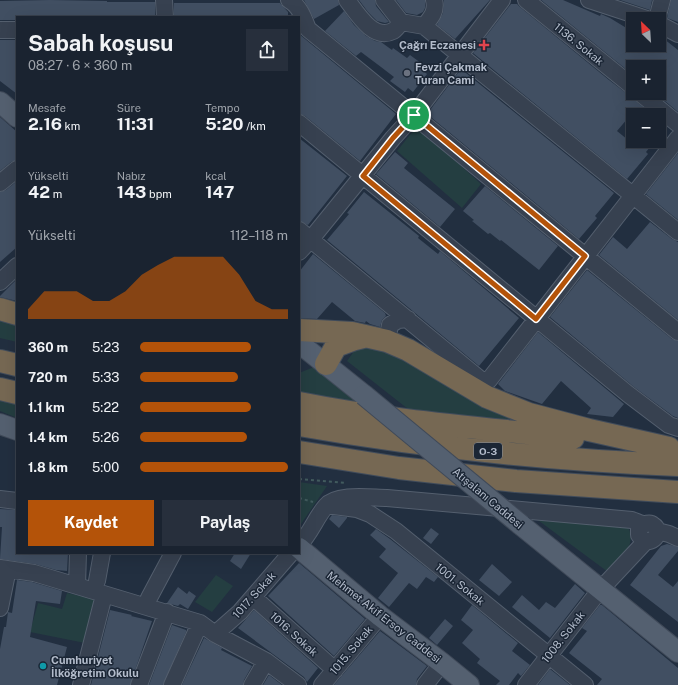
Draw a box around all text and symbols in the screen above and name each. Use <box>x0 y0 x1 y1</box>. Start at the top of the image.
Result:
north arrow <box>626 12 666 52</box>
map controls <box>626 12 666 148</box>
street label: 1136. Sokak <box>552 21 606 67</box>
button: share <box>246 29 288 71</box>
text: Sabah koşusu <box>28 30 173 56</box>
place label: Çağrı Eczanesi <box>399 39 476 52</box>
marker: Çağrı Eczanesi <box>479 40 489 50</box>
text: 08:27 · 6 × 360 m <box>28 58 132 73</box>
button: + <box>626 60 666 100</box>
place label: Fevzi Çakmak Turan Cami <box>415 61 488 86</box>
marker: Fevzi Çakmak Turan Cami <box>402 68 412 78</box>
pin <box>397 98 431 132</box>
text: Mesafe <box>28 102 66 114</box>
text: Süre <box>117 102 141 114</box>
text: Tempo <box>205 102 240 114</box>
icon: arrive <box>403 104 425 126</box>
button: − <box>626 108 666 148</box>
text: 2.16 <box>28 114 62 134</box>
text: 11:31 <box>117 114 154 134</box>
text: 5:20 <box>205 114 243 134</box>
text: km <box>62 120 80 132</box>
text: /km <box>243 120 266 132</box>
text: Yükselti <box>28 170 68 182</box>
text: Nabız <box>117 170 146 182</box>
text: kcal <box>205 170 227 182</box>
text: 42 <box>28 182 50 202</box>
text: 143 <box>117 182 146 202</box>
text: 147 <box>205 182 234 202</box>
text: m <box>50 188 62 200</box>
text: bpm <box>146 188 172 200</box>
text: Yükselti <box>28 228 76 243</box>
text: 112–118 m <box>230 228 288 243</box>
text: 360 m <box>28 340 68 355</box>
text: 5:23 <box>92 340 119 355</box>
text: 720 m <box>28 370 67 385</box>
text: 5:33 <box>92 370 120 385</box>
text: 1.1 km <box>28 400 65 415</box>
text: 5:22 <box>92 400 119 415</box>
text: 1.4 km <box>28 430 68 445</box>
text: 5:26 <box>92 430 119 445</box>
road number: O-3 <box>474 443 502 459</box>
text: 1.8 km <box>28 460 68 475</box>
text: 5:00 <box>92 460 119 475</box>
street label: Atışalanı Caddesi <box>450 465 526 532</box>
button: Kaydet <box>28 500 154 546</box>
button: Paylaş <box>162 500 288 546</box>
street label: 1001. Sokak <box>433 561 487 607</box>
street label: 1017. Sokak <box>230 569 278 621</box>
street label: Mehmet Akif Ersoy Caddesi <box>325 569 443 665</box>
street label: 1008. Sokak <box>539 609 587 665</box>
street label: 1016. Sokak <box>268 610 320 658</box>
street label: 1015. Sokak <box>327 623 375 677</box>
place label: Cumhuriyet İlköğretim Okulu <box>51 654 139 679</box>
marker: Cumhuriyet İlköğretim Okulu <box>38 661 48 671</box>

